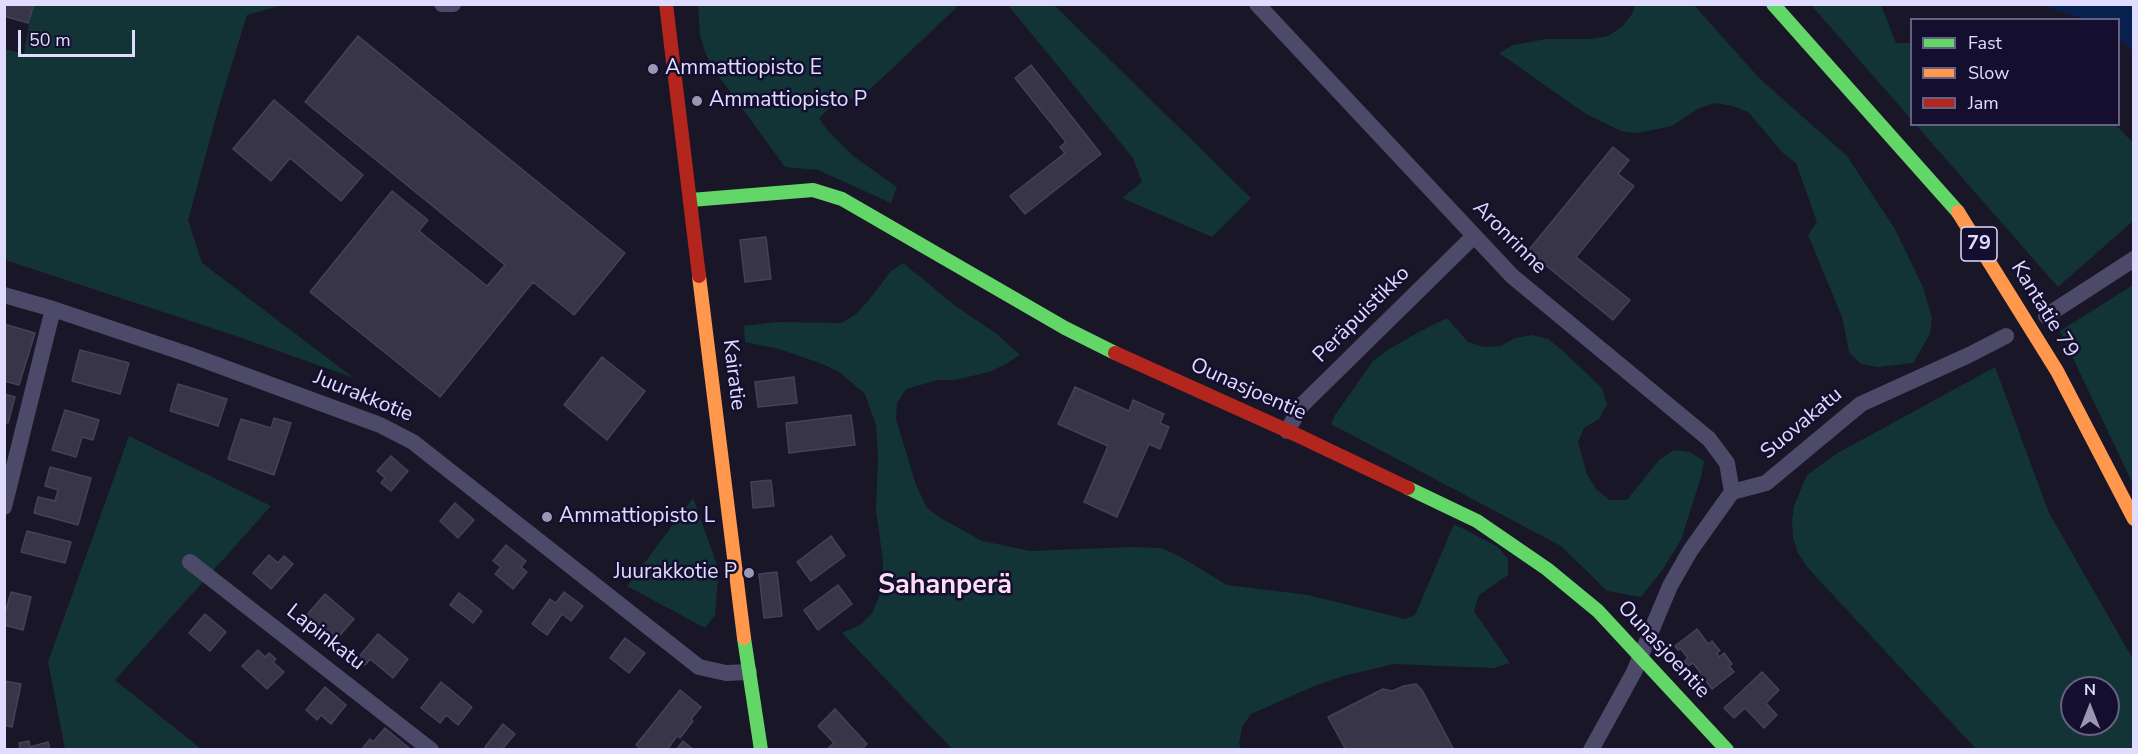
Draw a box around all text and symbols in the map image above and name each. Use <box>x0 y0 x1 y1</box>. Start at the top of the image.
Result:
scale bar <box>21 18 138 56</box>
legend <box>1910 18 2120 126</box>
text: 50 m <box>29 28 71 52</box>
text: Fast <box>1968 31 2002 55</box>
place label: Ammattiopisto E <box>665 56 822 82</box>
text: Slow <box>1968 61 2009 85</box>
marker: Ammattiopisto E <box>646 62 660 76</box>
place label: Ammattiopisto P <box>709 88 867 114</box>
text: Jam <box>1968 91 1999 115</box>
marker: Ammattiopisto P <box>690 94 704 108</box>
street label: Aronrinne <box>1467 196 1551 280</box>
road number: 79 <box>1961 227 1997 261</box>
street label: Kantatie 79 <box>2005 257 2083 363</box>
street label: Peräpuistikko <box>1309 262 1415 368</box>
street label: Kairatie <box>716 338 750 412</box>
street label: Ounasjoentie <box>1186 353 1310 427</box>
street label: Juurakkotie <box>310 366 416 428</box>
street label: Suovakatu <box>1756 383 1848 465</box>
place label: Ammattiopisto L <box>559 504 715 530</box>
marker: Ammattiopisto L <box>540 510 554 524</box>
place label: Juurakkotie P <box>614 560 737 586</box>
marker: Juurakkotie P <box>742 566 756 580</box>
district label: Sahanperä <box>878 570 1012 602</box>
street label: Ounasjoentie <box>1611 596 1715 704</box>
street label: Lapinkatu <box>281 600 369 676</box>
north arrow <box>2060 676 2120 736</box>
text: N <box>2084 679 2096 701</box>

